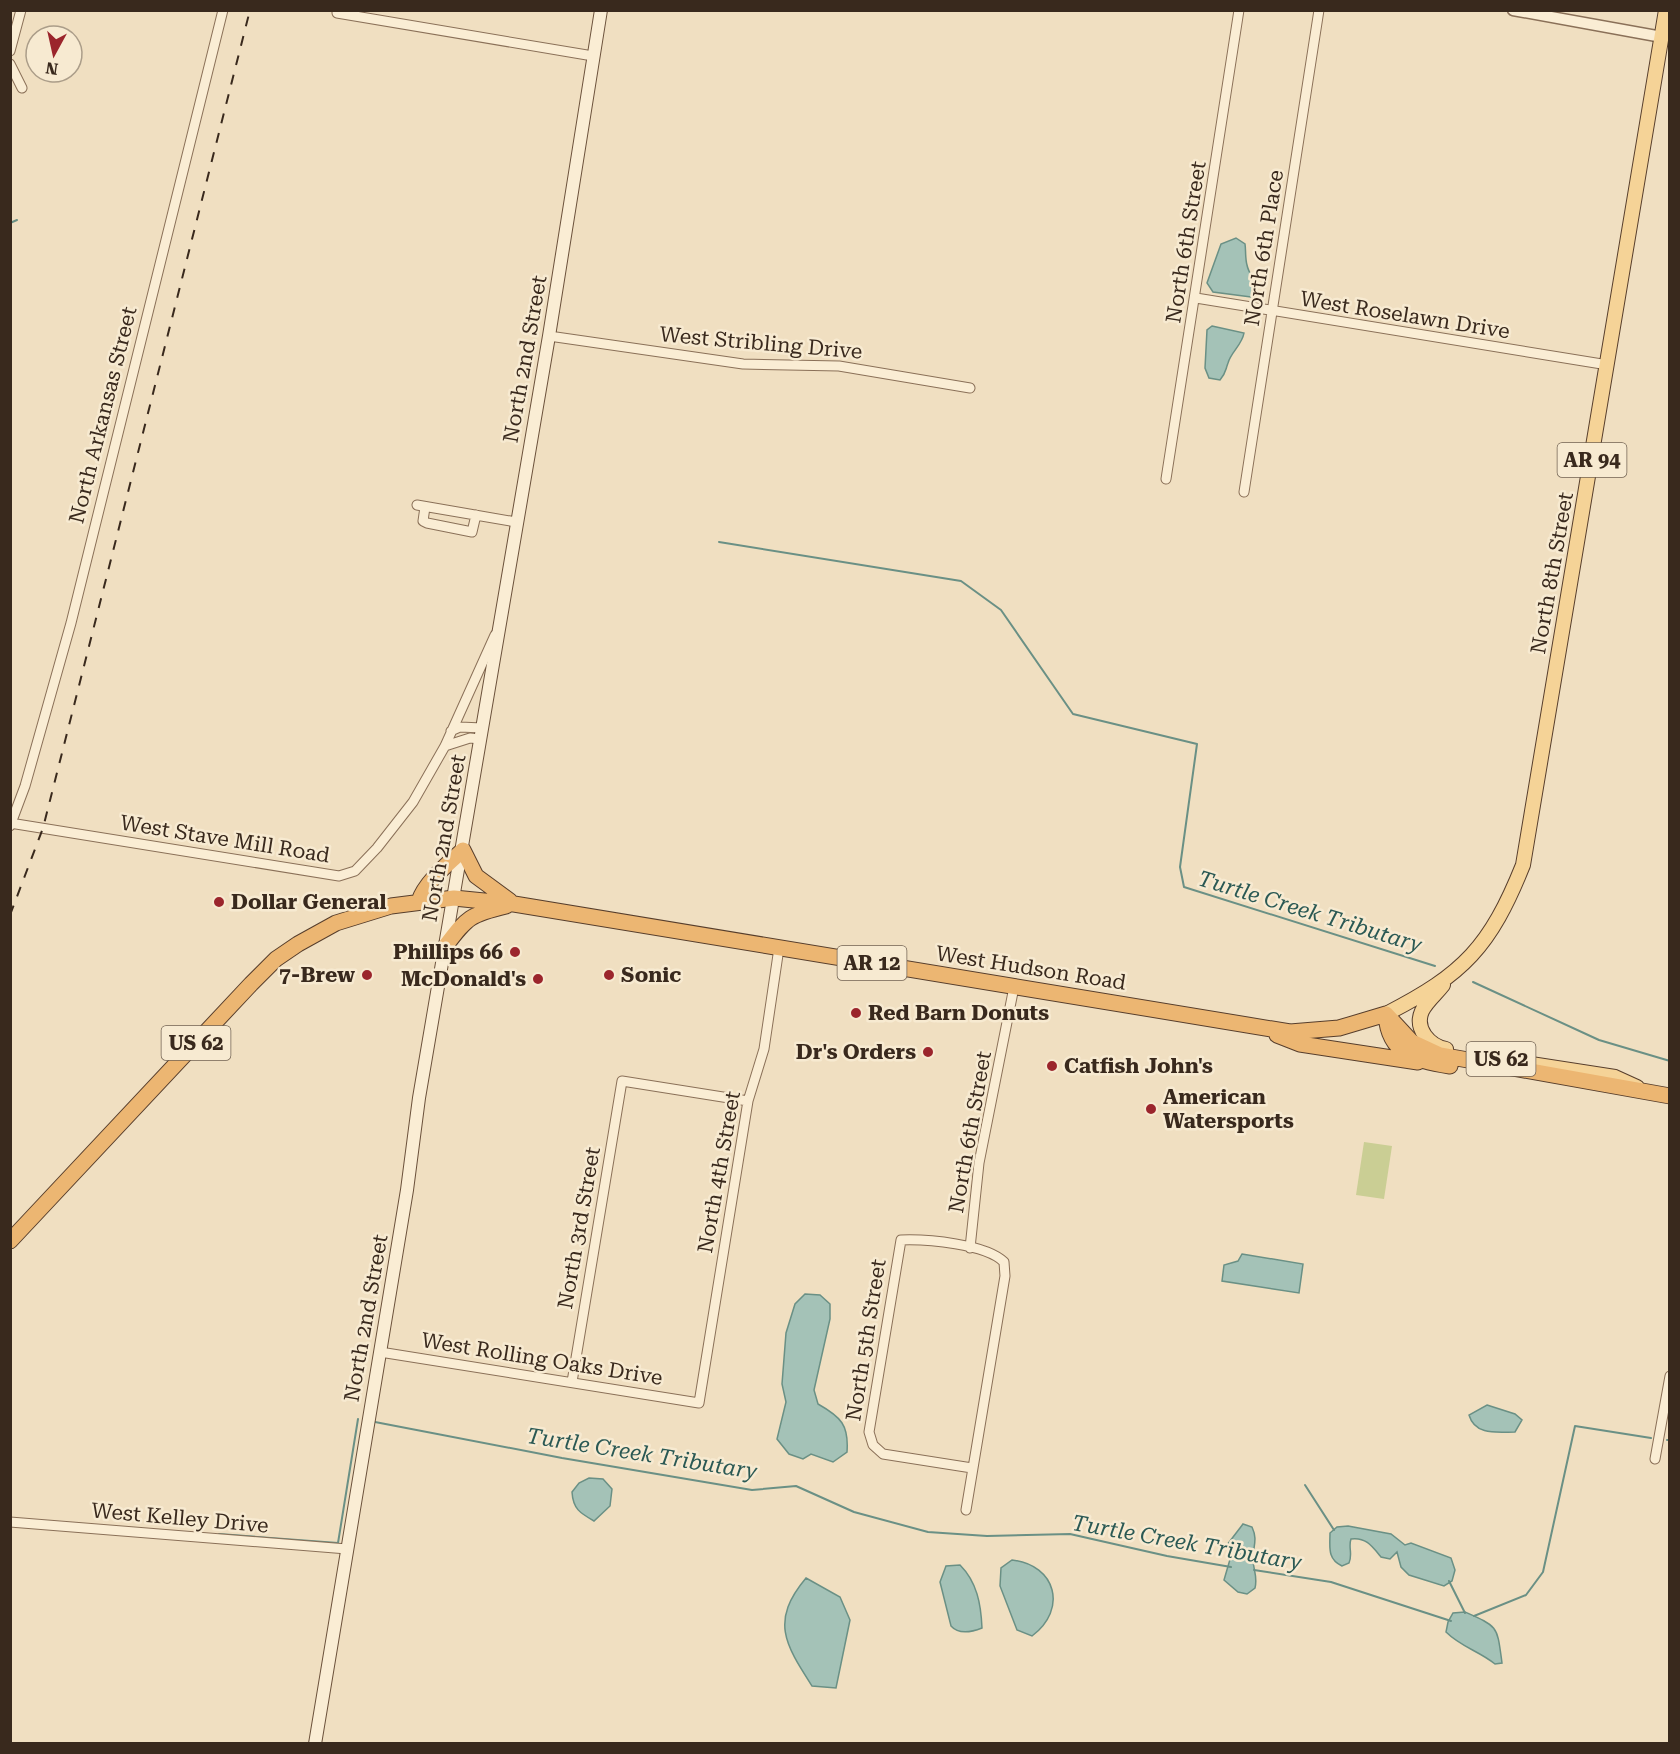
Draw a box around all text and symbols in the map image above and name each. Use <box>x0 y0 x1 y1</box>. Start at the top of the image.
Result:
north arrow <box>24 24 84 84</box>
text: N <box>45 58 59 79</box>
street label: North 6th Street <box>1161 159 1211 325</box>
street label: North 6th Place <box>1240 168 1288 328</box>
street label: North 2nd Street <box>498 273 552 445</box>
street label: West Roselawn Drive <box>1298 287 1512 343</box>
street label: North Arkansas Street <box>64 304 142 526</box>
street label: West Stribling Drive <box>659 322 863 364</box>
road number: AR 94 <box>1558 443 1626 477</box>
street label: North 8th Street <box>1526 490 1578 656</box>
street label: North 2nd Street <box>417 752 471 924</box>
street label: West Stave Mill Road <box>119 811 332 868</box>
water label: Turtle Creek Tributary <box>1195 866 1425 958</box>
place label: Dollar General <box>231 890 386 914</box>
marker: Dollar General <box>212 895 226 909</box>
place label: Phillips 66 <box>393 940 503 964</box>
street label: West Hudson Road <box>934 941 1128 995</box>
marker: Phillips 66 <box>508 945 522 959</box>
road number: AR 12 <box>838 946 906 980</box>
place label: 7-Brew <box>279 963 355 987</box>
place label: Sonic <box>621 963 681 987</box>
place label: McDonald's <box>401 967 526 991</box>
marker: 7-Brew <box>360 968 374 982</box>
marker: Sonic <box>602 968 616 982</box>
marker: McDonald's <box>531 972 545 986</box>
place label: Red Barn Donuts <box>868 1001 1049 1025</box>
marker: Red Barn Donuts <box>849 1006 863 1020</box>
road number: US 62 <box>162 1026 230 1060</box>
place label: Dr's Orders <box>796 1040 916 1064</box>
road number: US 62 <box>1466 1042 1536 1076</box>
marker: Dr's Orders <box>921 1045 935 1059</box>
street label: North 6th Street <box>944 1049 996 1215</box>
place label: Catfish John's <box>1064 1054 1213 1078</box>
marker: Catfish John's <box>1045 1059 1059 1073</box>
place label: American Watersports <box>1163 1085 1294 1133</box>
street label: North 4th Street <box>693 1089 745 1255</box>
marker: American Watersports <box>1144 1102 1158 1116</box>
street label: North 3rd Street <box>553 1145 605 1311</box>
street label: North 2nd Street <box>339 1232 393 1404</box>
street label: North 5th Street <box>841 1257 891 1423</box>
street label: West Rolling Oaks Drive <box>420 1328 664 1390</box>
water label: Turtle Creek Tributary <box>525 1423 760 1484</box>
street label: West Kelley Drive <box>90 1498 270 1538</box>
water label: Turtle Creek Tributary <box>1070 1510 1304 1575</box>

